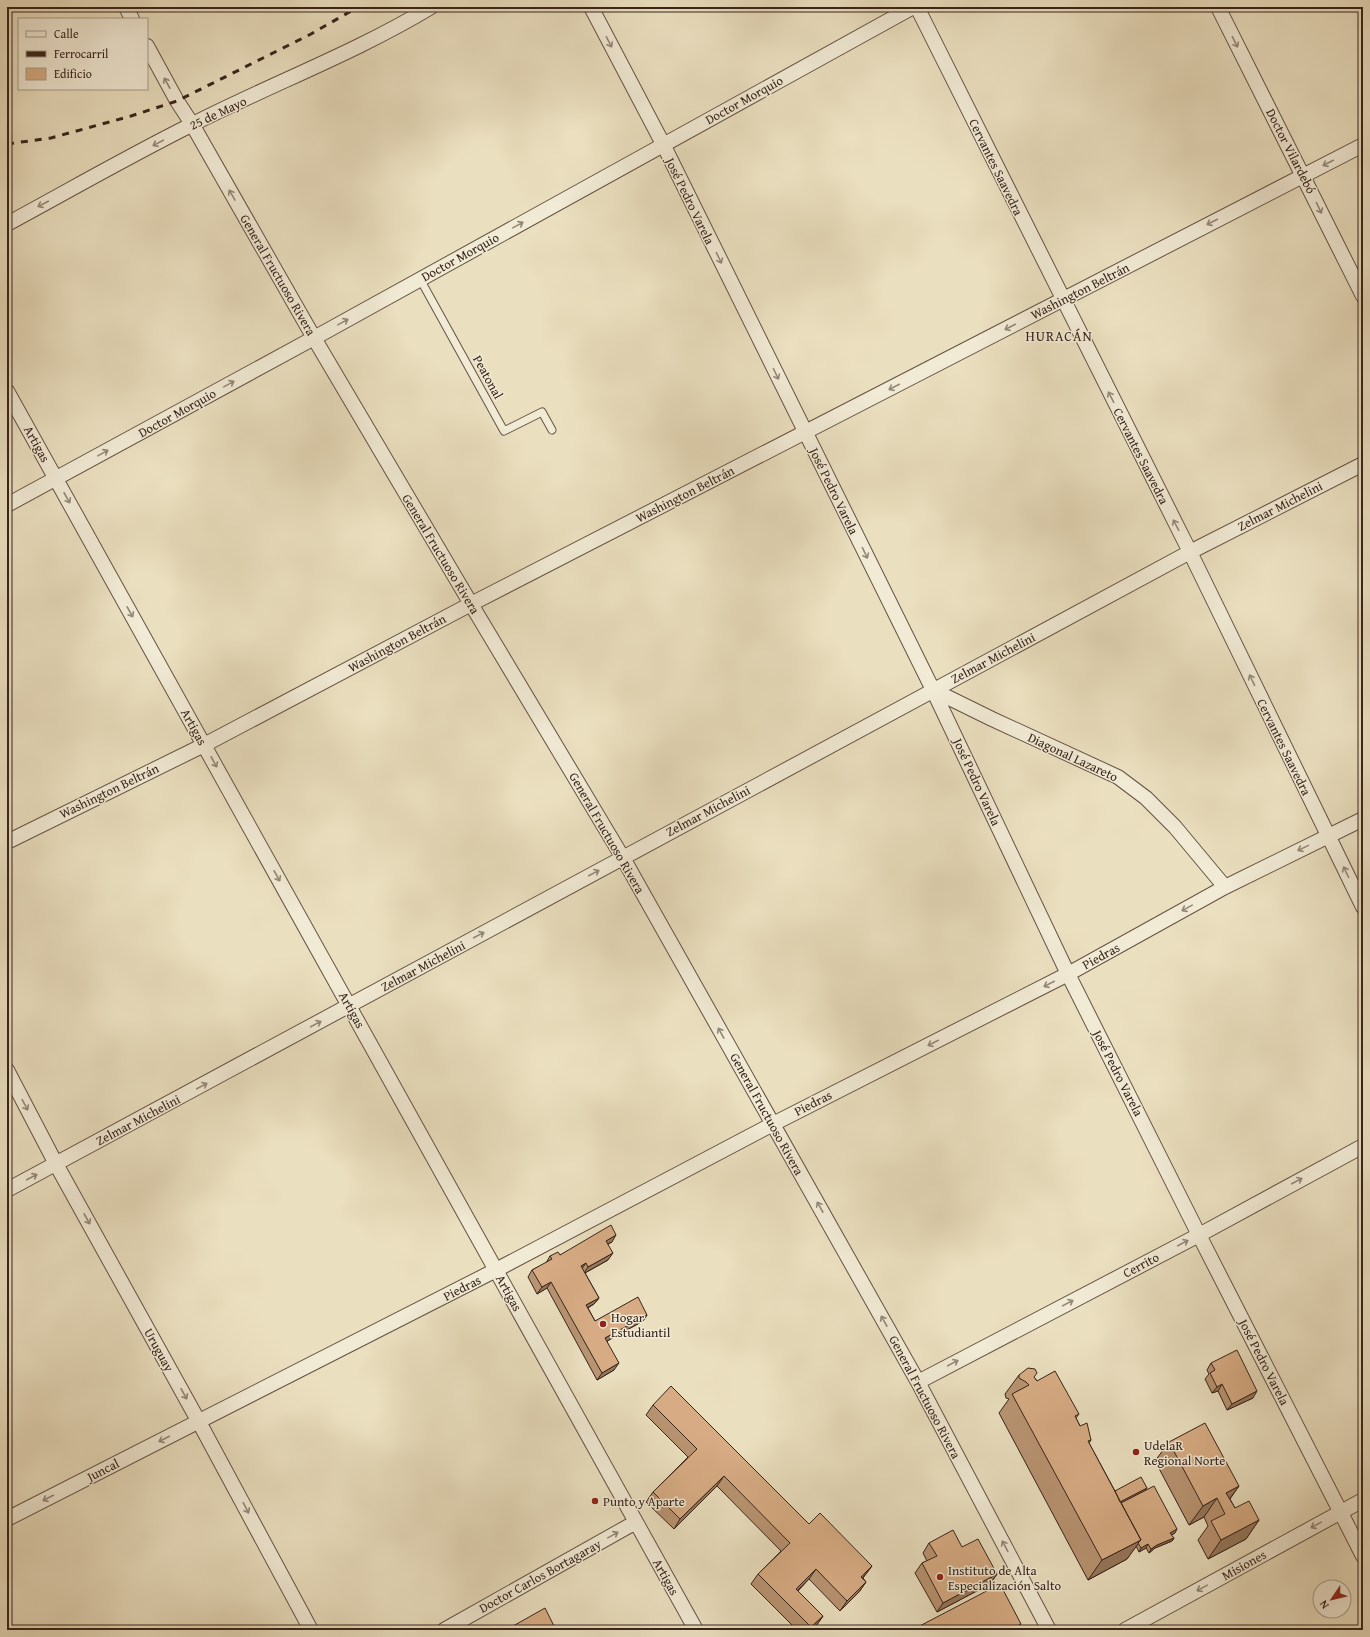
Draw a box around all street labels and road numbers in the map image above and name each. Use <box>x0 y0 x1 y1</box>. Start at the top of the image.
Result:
street label: Doctor Morquio <box>702 71 787 129</box>
street label: 25 de Mayo <box>186 91 250 134</box>
street label: Doctor Vilardebó <box>1261 105 1321 197</box>
street label: Cervantes Saavedra <box>964 115 1028 220</box>
street label: José Pedro Varela <box>660 153 720 248</box>
street label: General Fructuoso Rivera <box>235 211 321 340</box>
street label: Doctor Morquio <box>418 228 503 286</box>
street label: Washington Beltrán <box>1027 258 1133 324</box>
street label: Peatonal <box>468 352 508 403</box>
street label: Doctor Morquio <box>135 384 220 442</box>
street label: Cervantes Saavedra <box>1108 404 1174 508</box>
street label: Artigas <box>19 422 55 466</box>
street label: José Pedro Varela <box>804 443 864 538</box>
street label: Washington Beltrán <box>632 461 738 527</box>
street label: Zelmar Michelini <box>1234 476 1326 536</box>
street label: General Fructuoso Rivera <box>398 490 485 618</box>
street label: Washington Beltrán <box>345 609 450 677</box>
street label: Zelmar Michelini <box>947 628 1039 688</box>
street label: Cervantes Saavedra <box>1252 695 1316 800</box>
street label: Artigas <box>176 705 212 749</box>
street label: Diagonal Lazareto <box>1025 728 1122 786</box>
street label: José Pedro Varela <box>948 733 1006 830</box>
street label: Washington Beltrán <box>56 758 163 823</box>
street label: General Fructuoso Rivera <box>564 769 650 898</box>
street label: Zelmar Michelini <box>662 781 754 841</box>
street label: Zelmar Michelini <box>377 936 469 996</box>
street label: Piedras <box>1079 938 1123 974</box>
street label: Artigas <box>334 988 370 1032</box>
street label: José Pedro Varela <box>1087 1025 1148 1120</box>
street label: General Fructuoso Rivera <box>725 1049 809 1179</box>
street label: Piedras <box>791 1085 835 1121</box>
street label: Zelmar Michelini <box>92 1090 184 1150</box>
street label: Cerrito <box>1119 1247 1163 1282</box>
street label: Piedras <box>440 1270 484 1306</box>
street label: Artigas <box>491 1271 527 1315</box>
street label: José Pedro Varela <box>1233 1314 1294 1409</box>
street label: Uruguay <box>139 1325 179 1376</box>
street label: General Fructuoso Rivera <box>884 1332 966 1463</box>
street label: Juncal <box>82 1454 123 1487</box>
street label: Doctor Carlos Bortagaray <box>475 1534 605 1618</box>
street label: Misiones <box>1218 1545 1270 1585</box>
street label: Artigas <box>648 1555 684 1599</box>

